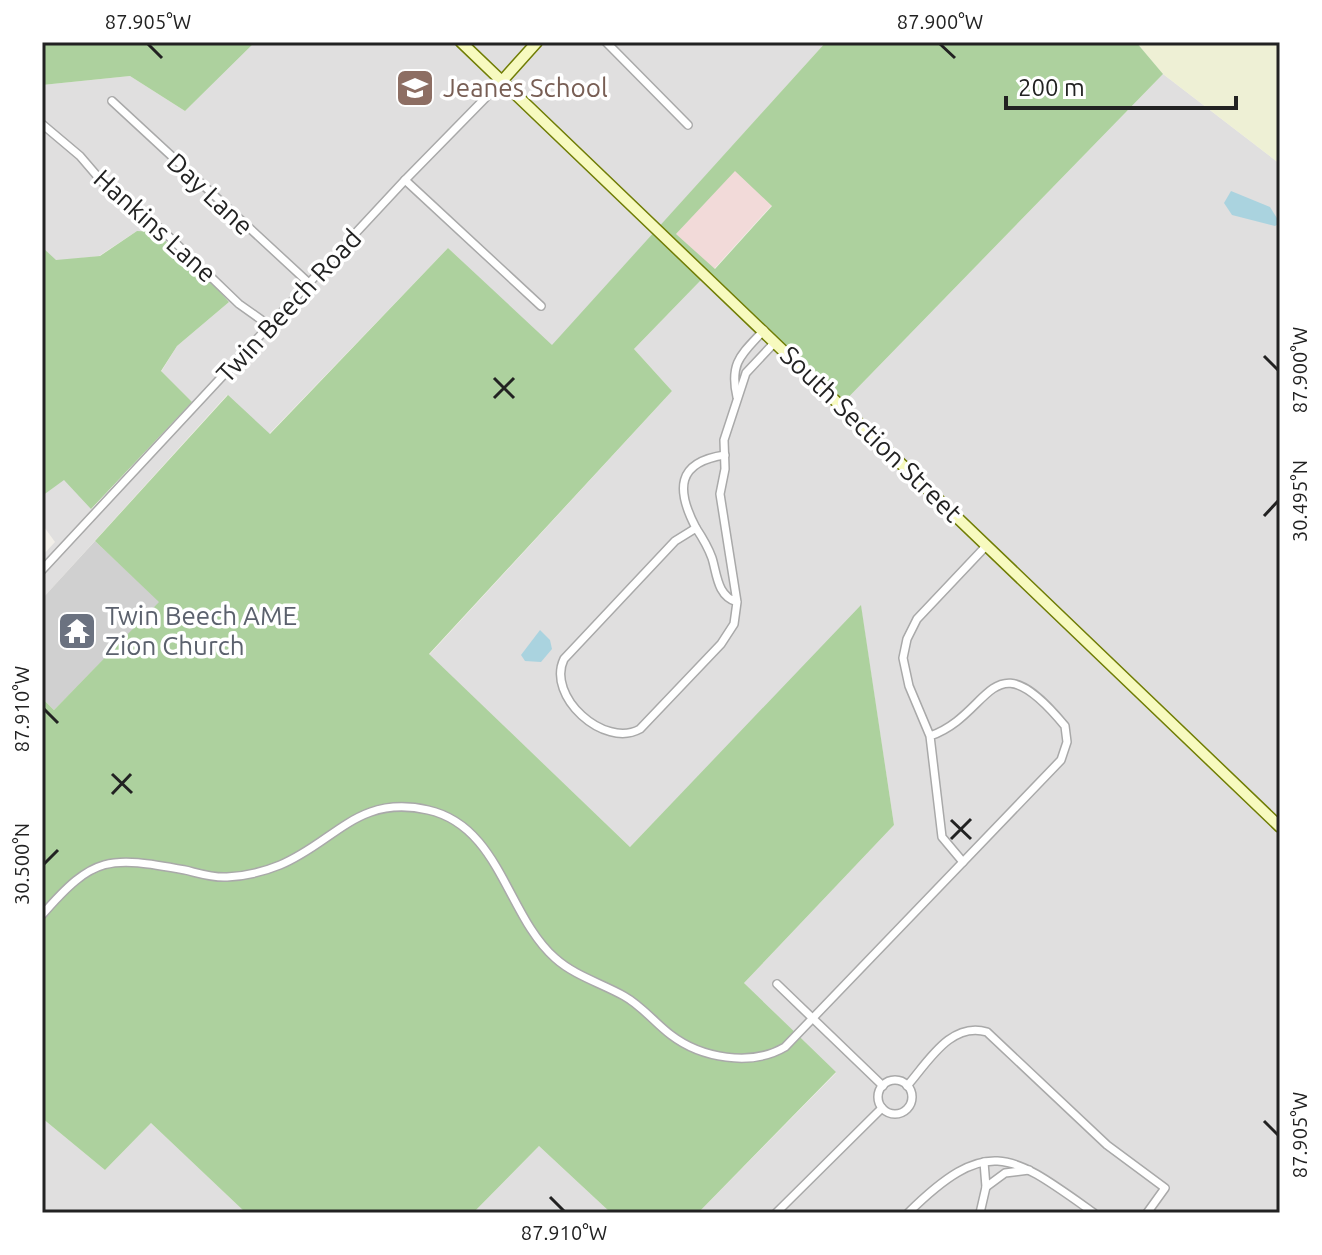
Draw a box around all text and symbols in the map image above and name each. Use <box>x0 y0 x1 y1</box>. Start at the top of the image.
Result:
text: 87.905°W <box>105 10 191 33</box>
text: 87.900°W <box>897 10 983 33</box>
scale bar <box>1006 60 1236 110</box>
school or university icon: Jeanes School <box>394 67 436 109</box>
place label: Jeanes School <box>443 73 608 102</box>
text: 200 m <box>1018 74 1085 101</box>
street label: Day Lane <box>162 147 259 240</box>
street label: Hankins Lane <box>89 163 222 288</box>
street label: Twin Beech Road <box>211 223 367 388</box>
text: 87.900°W <box>1288 327 1311 413</box>
street label: South Section Street <box>775 340 968 527</box>
text: 30.495°N <box>1288 460 1311 542</box>
place label: Twin Beech AME Zion Church <box>105 601 297 660</box>
temple icon: Twin Beech AME Zion Church <box>56 610 98 652</box>
text: 87.910°W <box>10 666 33 752</box>
text: 30.500°N <box>10 823 33 905</box>
text: 87.905°W <box>1288 1092 1311 1178</box>
text: 87.910°W <box>521 1221 607 1244</box>

